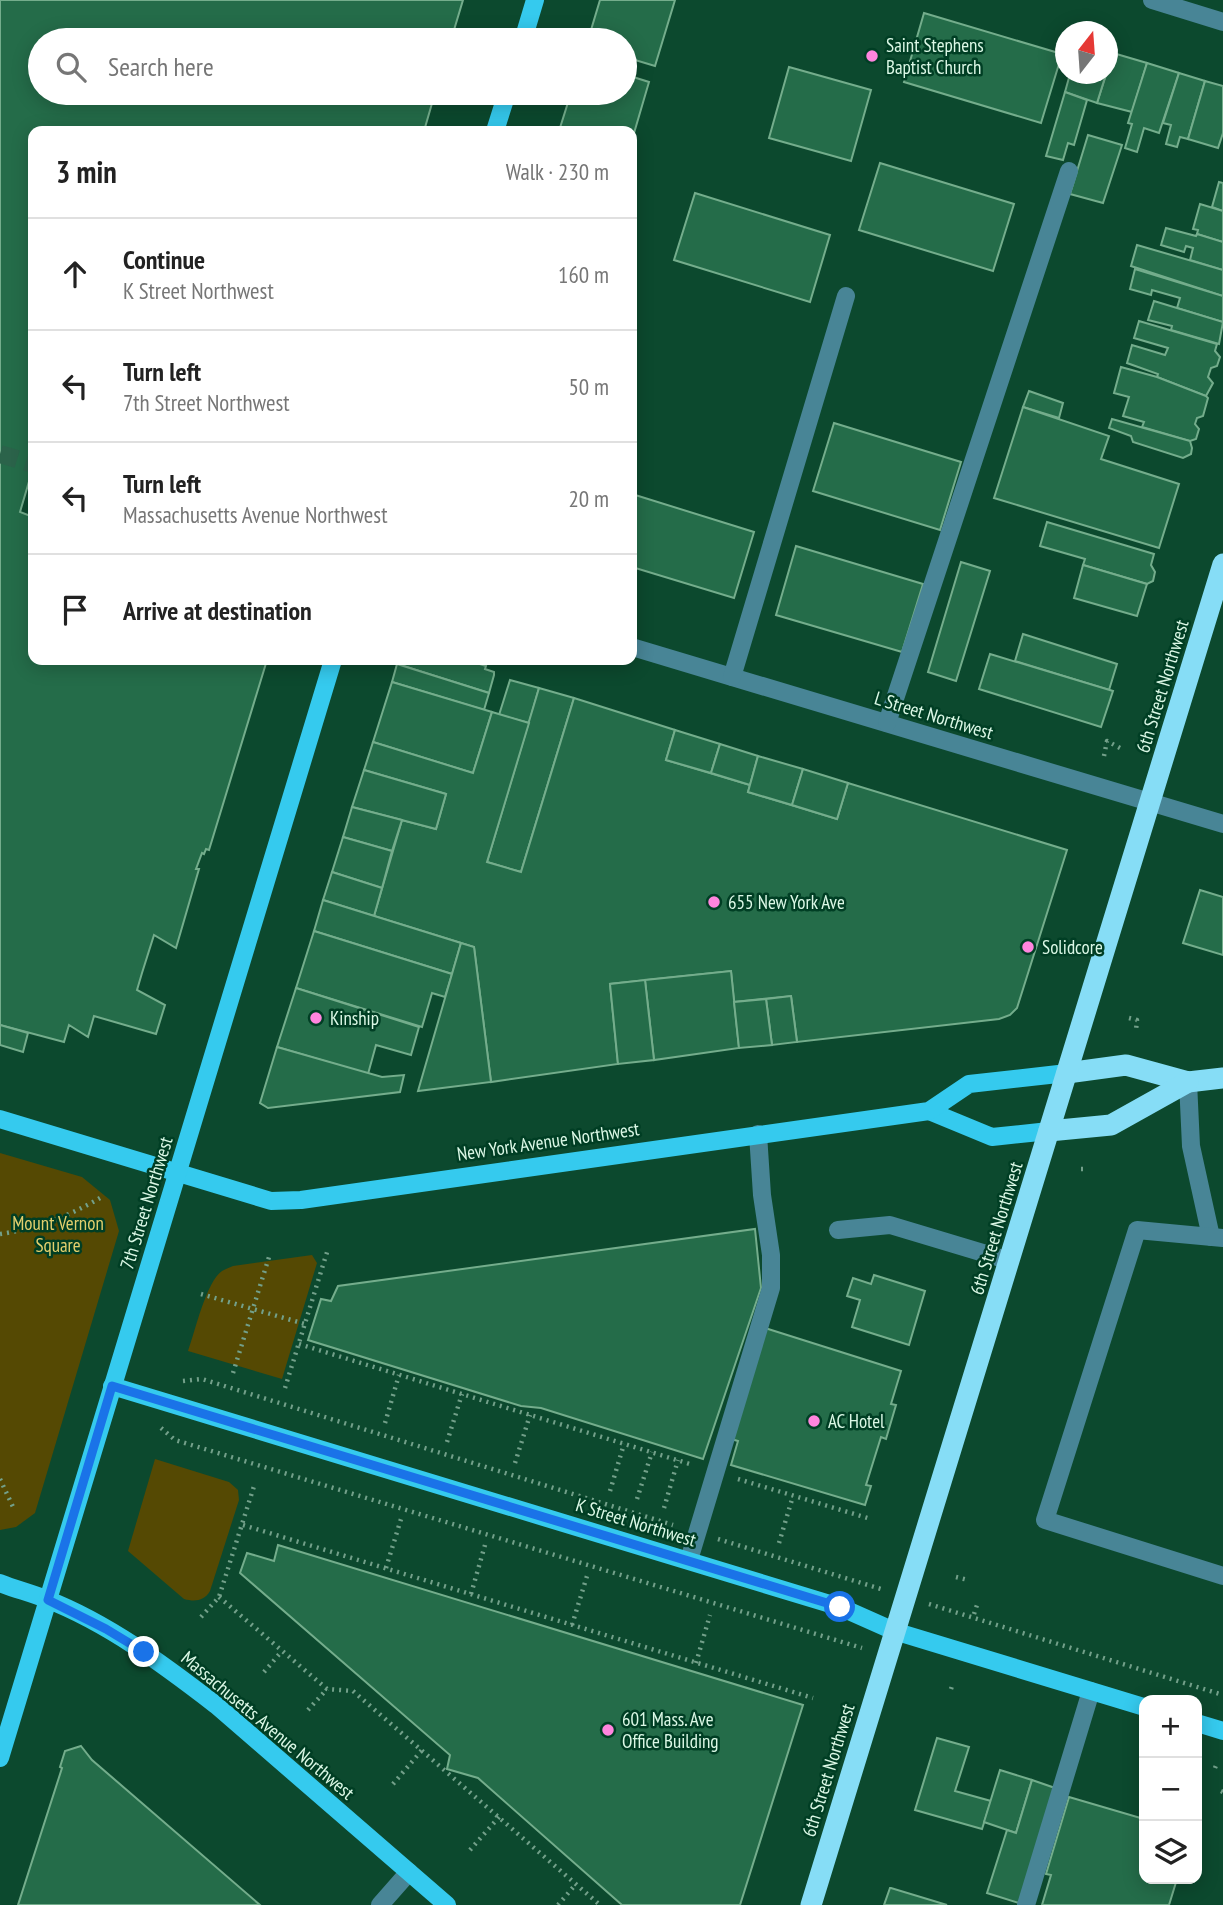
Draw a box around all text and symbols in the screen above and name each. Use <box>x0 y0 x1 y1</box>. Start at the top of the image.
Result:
north arrow <box>1055 21 1118 84</box>
search box <box>28 28 637 105</box>
place label: Saint Stephens Baptist Church <box>886 33 984 79</box>
icon: search <box>52 48 90 86</box>
marker: Saint Stephens Baptist Church <box>864 48 880 64</box>
text: Search here <box>108 50 214 83</box>
text: 3 min <box>56 152 117 191</box>
text: Walk · 230 m <box>506 157 609 186</box>
text: Continue <box>123 243 205 276</box>
icon: ahead <box>56 255 94 293</box>
text: 160 m <box>558 260 609 289</box>
text: K Street Northwest <box>123 276 274 305</box>
text: Turn left <box>123 355 201 388</box>
icon: left <box>56 367 94 405</box>
text: 50 m <box>568 372 609 401</box>
text: 7th Street Northwest <box>123 388 290 417</box>
text: Turn left <box>123 467 201 500</box>
icon: left <box>56 479 94 517</box>
text: 20 m <box>568 484 609 513</box>
text: Massachusetts Avenue Northwest <box>123 500 387 529</box>
icon: arrive <box>56 591 94 629</box>
text: Arrive at destination <box>123 594 312 627</box>
street label: 6th Street Northwest <box>1130 616 1194 755</box>
street label: L Street Northwest <box>872 686 997 745</box>
place label: 655 New York Ave <box>728 890 845 914</box>
marker: 655 New York Ave <box>706 894 722 910</box>
place label: Solidcore <box>1042 935 1103 959</box>
marker: Solidcore <box>1020 939 1036 955</box>
place label: Kinship <box>330 1006 379 1030</box>
marker: Kinship <box>308 1010 324 1026</box>
street label: New York Avenue Northwest <box>455 1116 641 1166</box>
street label: 7th Street Northwest <box>114 1133 178 1272</box>
street label: 6th Street Northwest <box>964 1158 1028 1297</box>
park label: Mount Vernon Square <box>12 1211 104 1257</box>
place label: AC Hotel <box>828 1409 885 1433</box>
marker: AC Hotel <box>806 1413 822 1429</box>
street label: K Street Northwest <box>573 1492 700 1552</box>
route start <box>824 1591 855 1622</box>
route end <box>128 1636 159 1667</box>
street label: Massachusetts Avenue Northwest <box>177 1646 360 1805</box>
map controls <box>1139 1695 1202 1884</box>
button: + <box>1139 1695 1202 1758</box>
street label: 6th Street Northwest <box>796 1700 860 1839</box>
place label: 601 Mass. Ave Office Building <box>622 1707 719 1753</box>
marker: 601 Mass. Ave Office Building <box>600 1722 616 1738</box>
button: − <box>1139 1758 1202 1821</box>
button: layers <box>1139 1821 1202 1884</box>

